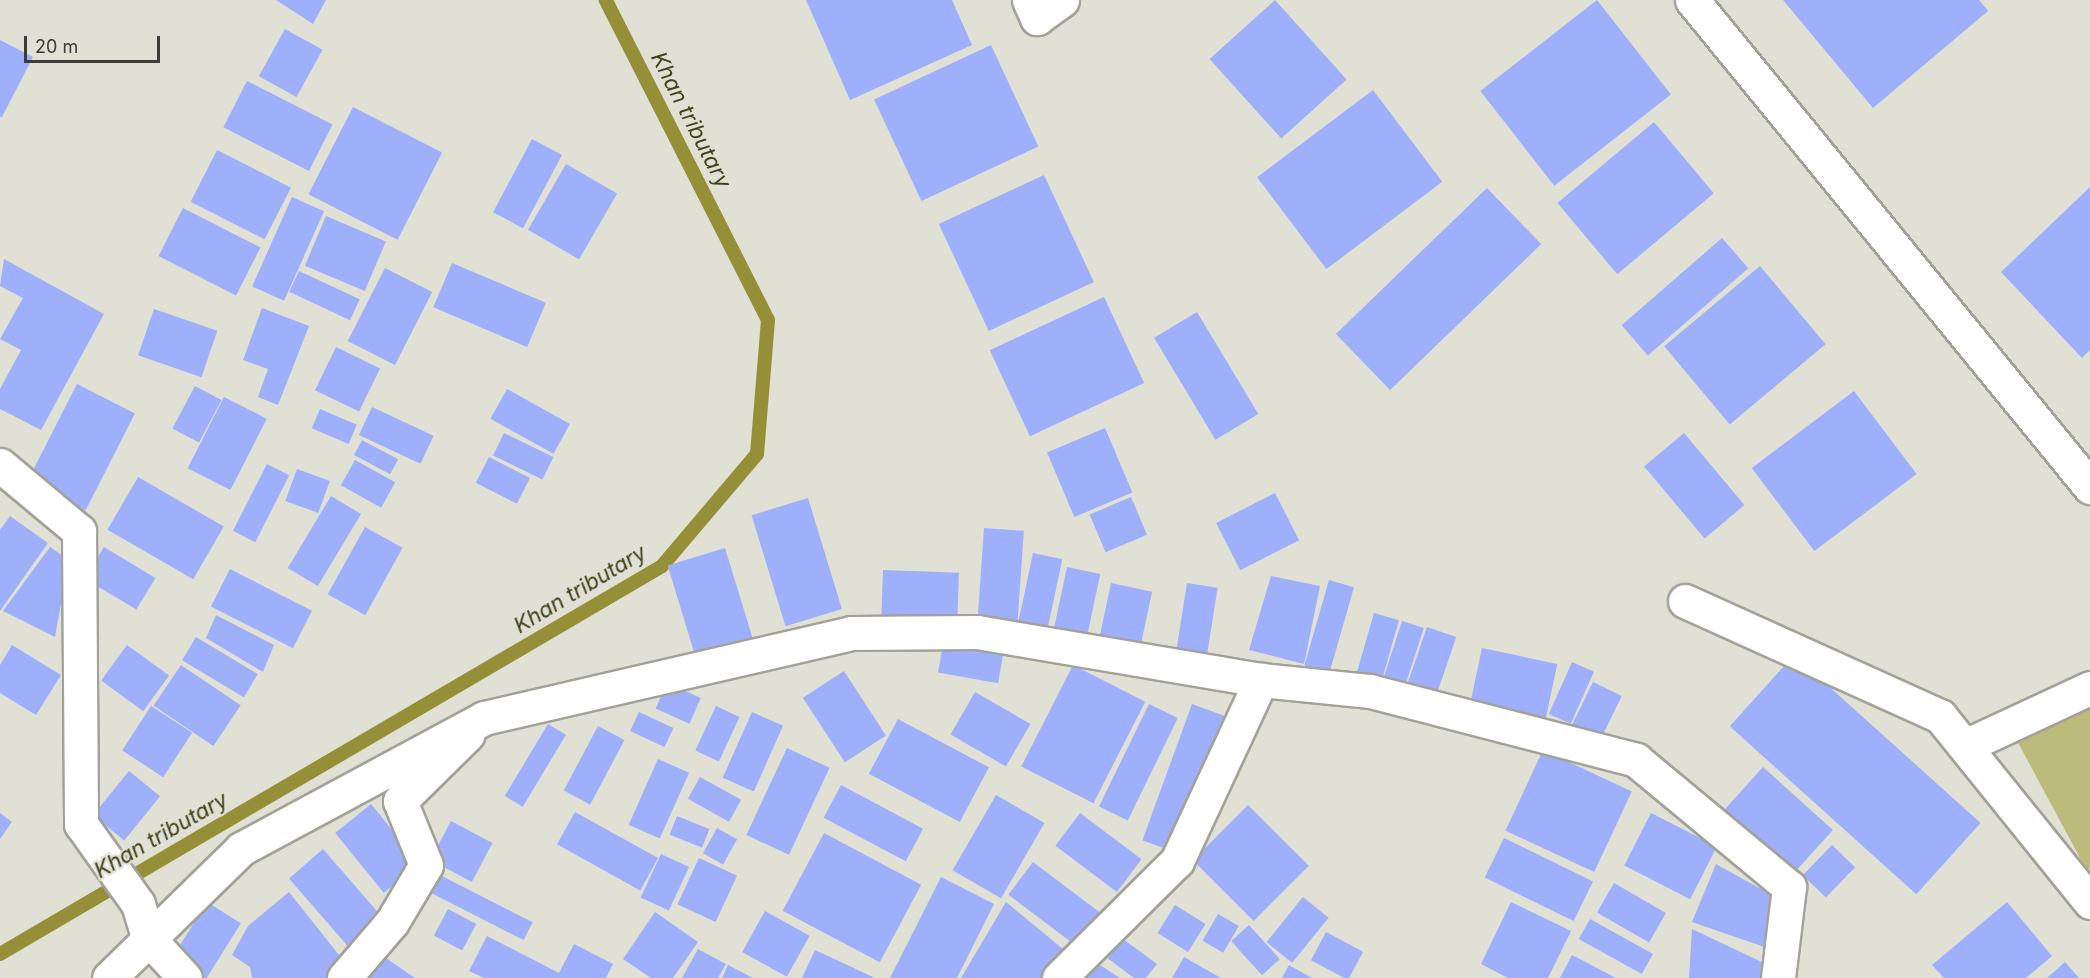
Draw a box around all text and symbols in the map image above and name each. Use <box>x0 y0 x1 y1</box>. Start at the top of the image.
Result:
scale bar <box>27 24 164 62</box>
text: 20 m <box>35 36 78 57</box>
water label: Khan tributary <box>645 47 737 193</box>
water label: Khan tributary <box>509 539 651 639</box>
water label: Khan tributary <box>90 786 232 884</box>

